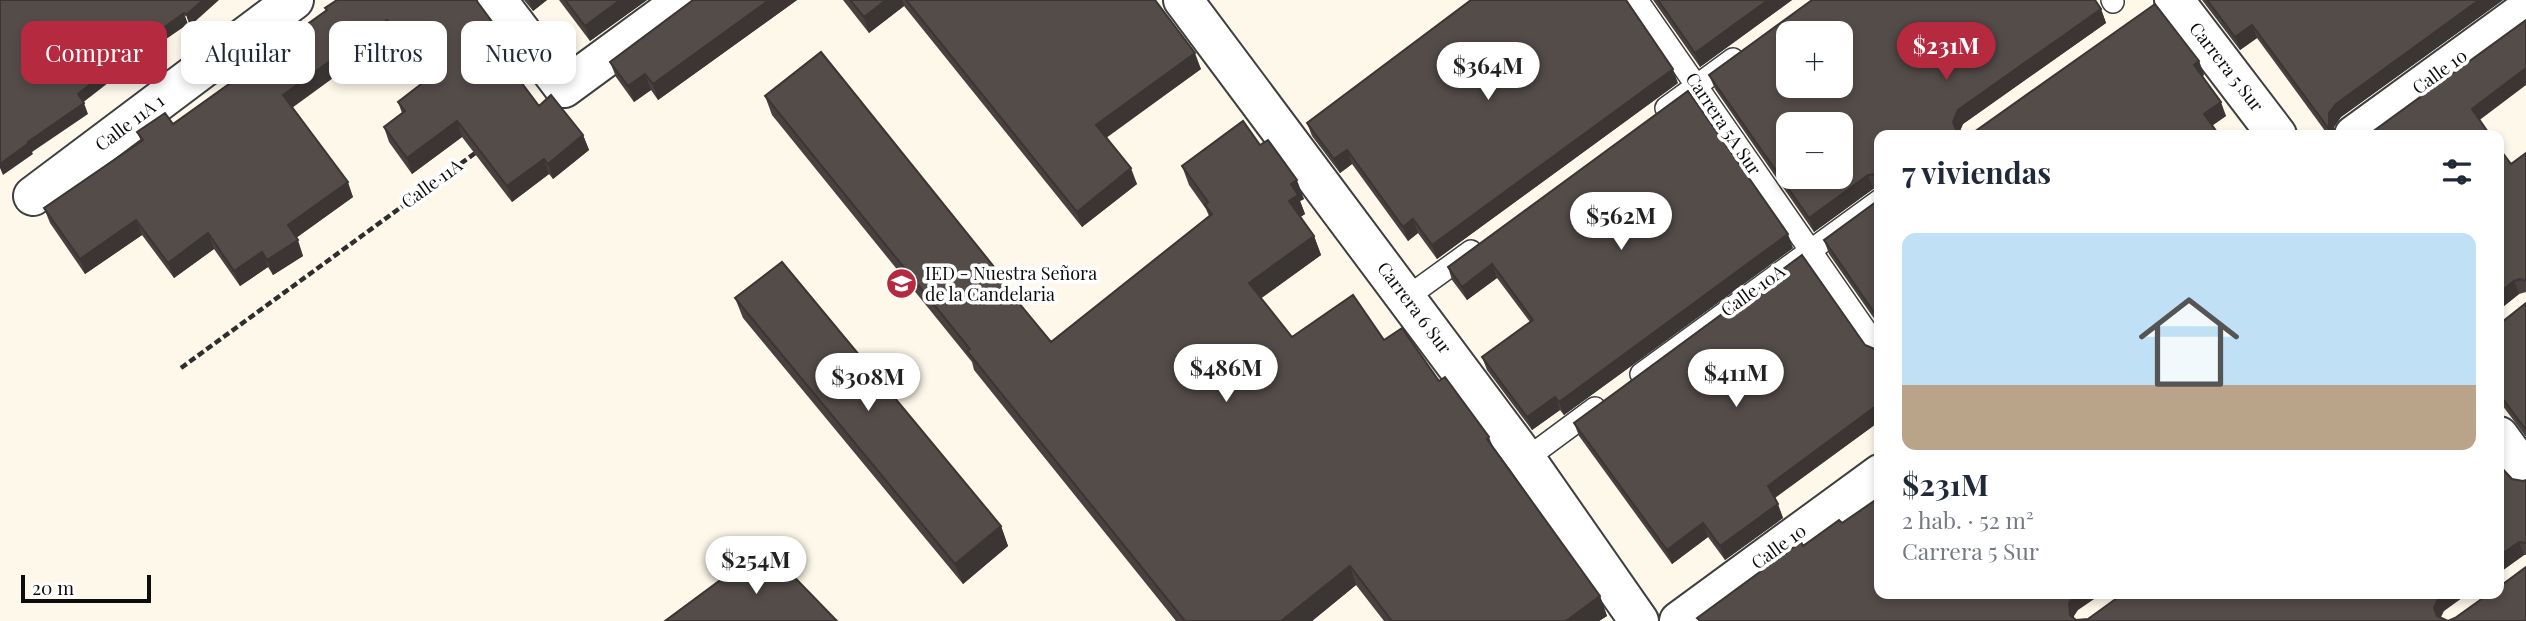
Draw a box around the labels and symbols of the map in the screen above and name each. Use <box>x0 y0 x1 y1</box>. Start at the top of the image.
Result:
street label: Carrera 5 Sur <box>2184 17 2269 116</box>
pin: $231M <box>1897 22 1995 82</box>
pin: $364M <box>1439 42 1537 102</box>
street label: Calle 10 <box>2407 43 2472 99</box>
street label: Carrera 5A Sur <box>1681 67 1767 179</box>
street label: Calle 11A 1 <box>90 88 169 156</box>
street label: Calle 11A <box>396 153 467 213</box>
pin: $562M <box>1572 192 1670 252</box>
street label: Carrera 6 Sur <box>1372 257 1457 358</box>
street label: Calle 10A <box>1715 258 1790 322</box>
place label: IED - Nuestra Señora de la Candelaria <box>925 261 1097 306</box>
school or university icon: IED - Nuestra Señora de la Candelaria <box>885 267 919 301</box>
pin: $486M <box>1177 344 1275 404</box>
pin: $411M <box>1687 350 1785 409</box>
pin: $308M <box>819 354 917 413</box>
street label: Calle 10 <box>1746 518 1811 574</box>
pin: $254M <box>707 536 805 596</box>
scale bar <box>21 572 150 604</box>

